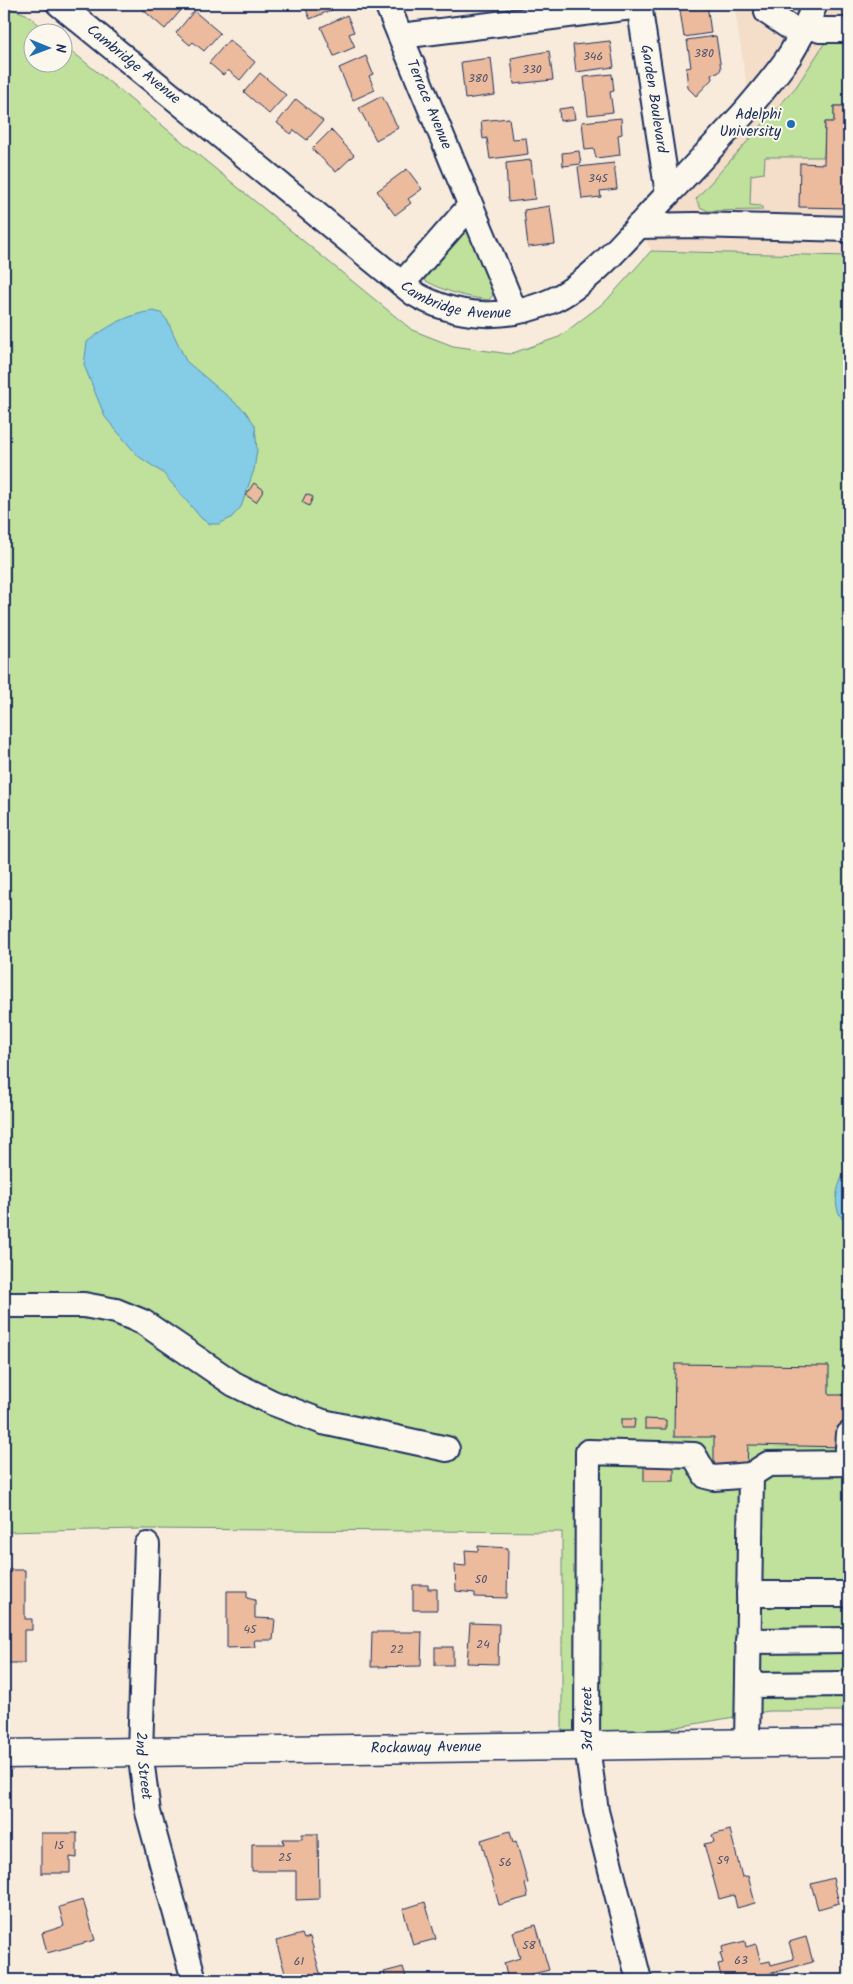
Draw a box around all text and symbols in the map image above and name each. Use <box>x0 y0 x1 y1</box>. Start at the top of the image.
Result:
street label: Cambridge Avenue <box>81 19 186 111</box>
north arrow <box>22 22 72 72</box>
street label: Garden Boulevard <box>633 43 674 155</box>
text: N <box>49 44 71 53</box>
house number: 380 <box>694 44 714 63</box>
house number: 346 <box>583 47 603 66</box>
street label: Terrace Avenue <box>399 56 458 154</box>
house number: 330 <box>522 60 542 79</box>
house number: 380 <box>468 69 488 88</box>
place label: Adelphi University <box>720 103 782 144</box>
marker: Adelphi University <box>785 118 797 130</box>
house number: 345 <box>588 169 610 188</box>
street label: Cambridge Avenue <box>395 275 513 326</box>
house number: 50 <box>475 1570 487 1589</box>
house number: 45 <box>243 1620 258 1639</box>
house number: 24 <box>476 1635 490 1654</box>
house number: 22 <box>390 1640 404 1659</box>
street label: 3rd Street <box>575 1686 601 1752</box>
street label: 2nd Street <box>128 1731 158 1801</box>
street label: Rockaway Avenue <box>370 1735 482 1761</box>
house number: 15 <box>54 1836 66 1855</box>
house number: 25 <box>278 1848 293 1867</box>
house number: 59 <box>717 1851 729 1870</box>
house number: 56 <box>498 1853 512 1872</box>
house number: 58 <box>522 1936 537 1955</box>
house number: 63 <box>734 1951 748 1970</box>
house number: 61 <box>294 1952 304 1971</box>

